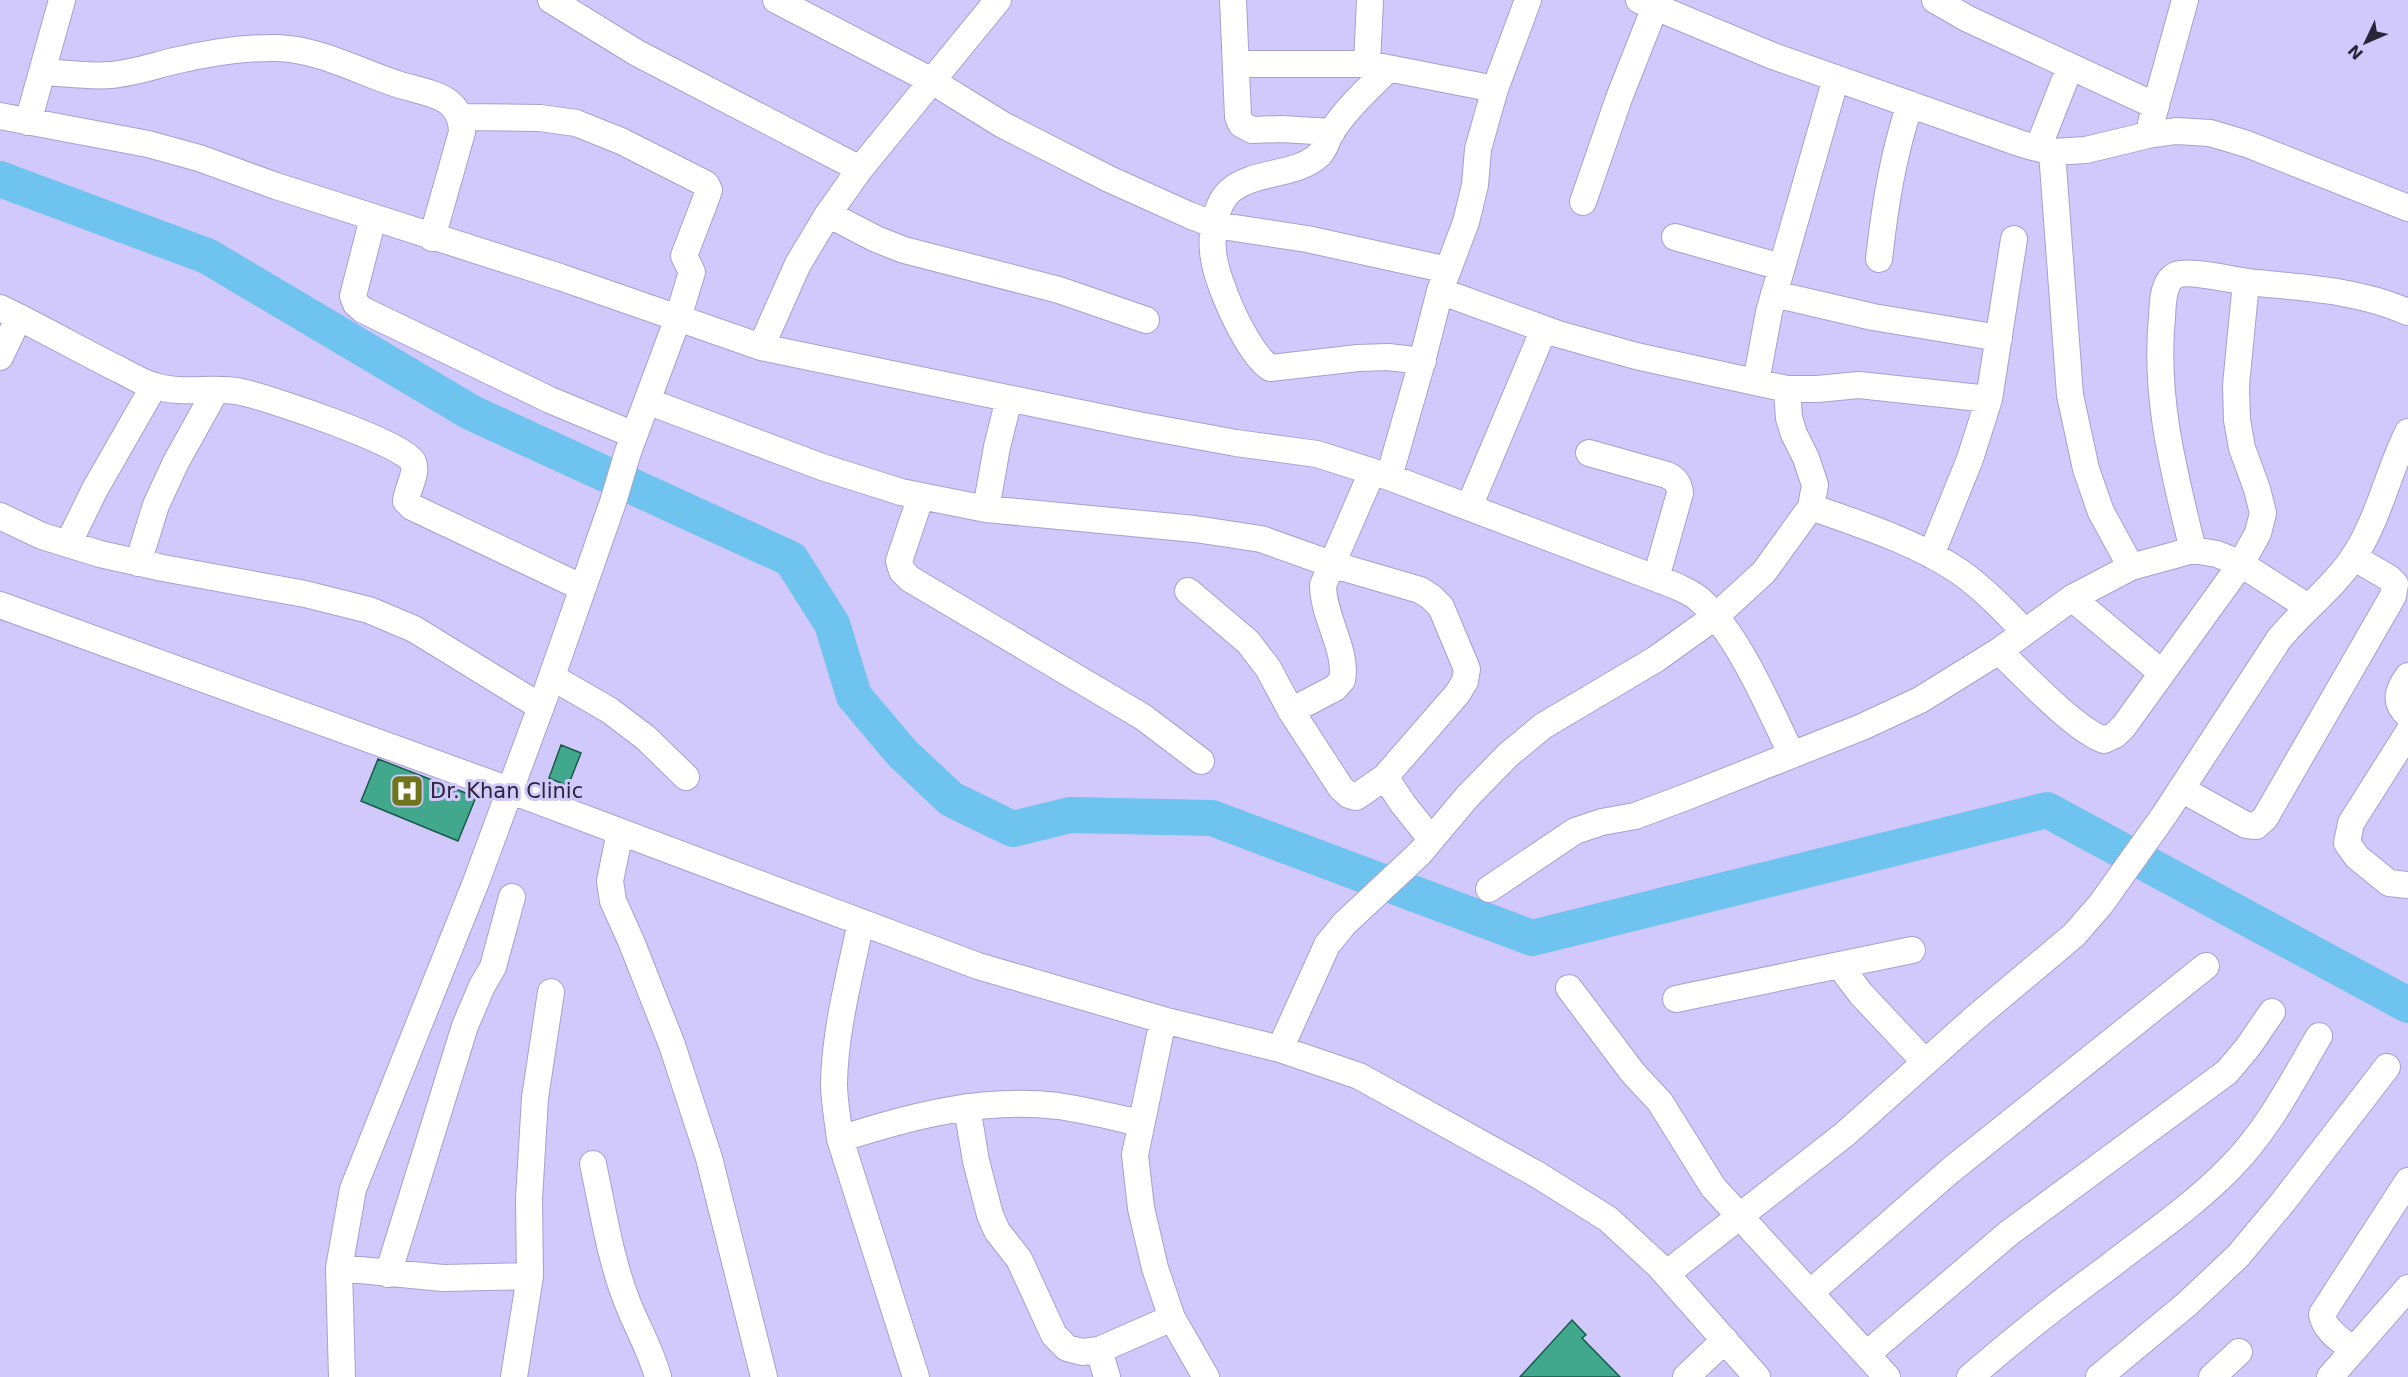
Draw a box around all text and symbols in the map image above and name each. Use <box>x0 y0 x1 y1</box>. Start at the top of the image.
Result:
north arrow <box>2336 12 2396 72</box>
text: N <box>2344 41 2367 63</box>
hospital icon: Dr. Khan Clinic <box>389 773 425 809</box>
place label: Dr. Khan Clinic <box>430 779 583 803</box>

